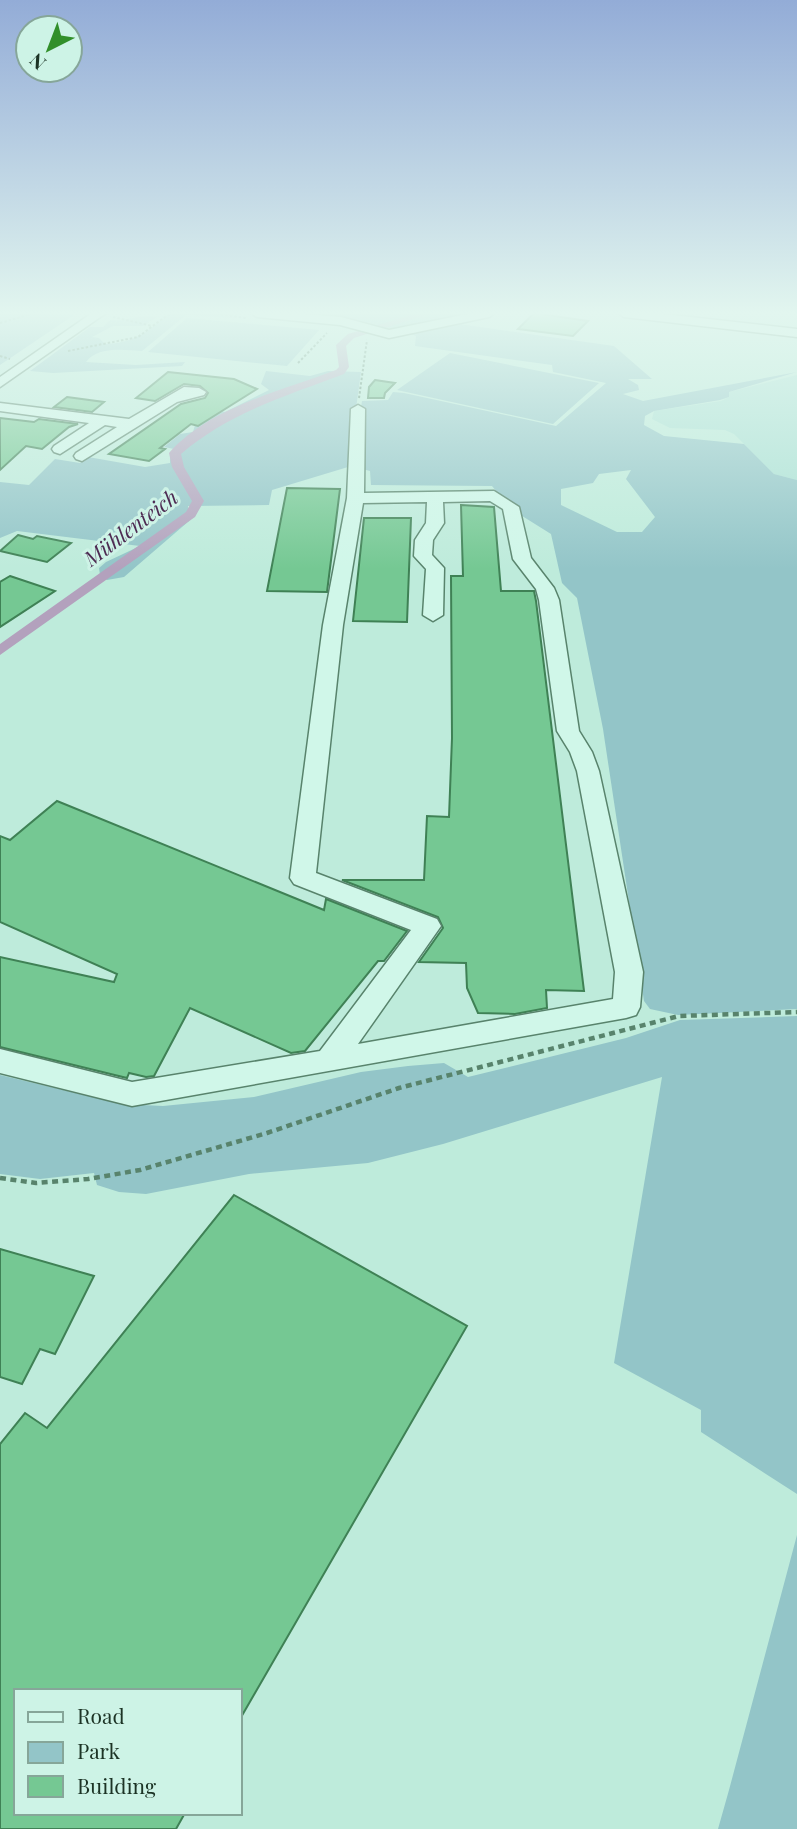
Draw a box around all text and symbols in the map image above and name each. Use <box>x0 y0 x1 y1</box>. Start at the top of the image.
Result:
north arrow <box>14 14 84 84</box>
text: N <box>23 48 51 77</box>
water label: Mühlenteich <box>76 482 183 572</box>
legend <box>14 1689 242 1815</box>
text: Road <box>77 1701 125 1729</box>
text: Park <box>77 1736 121 1764</box>
text: Building <box>77 1771 156 1799</box>

